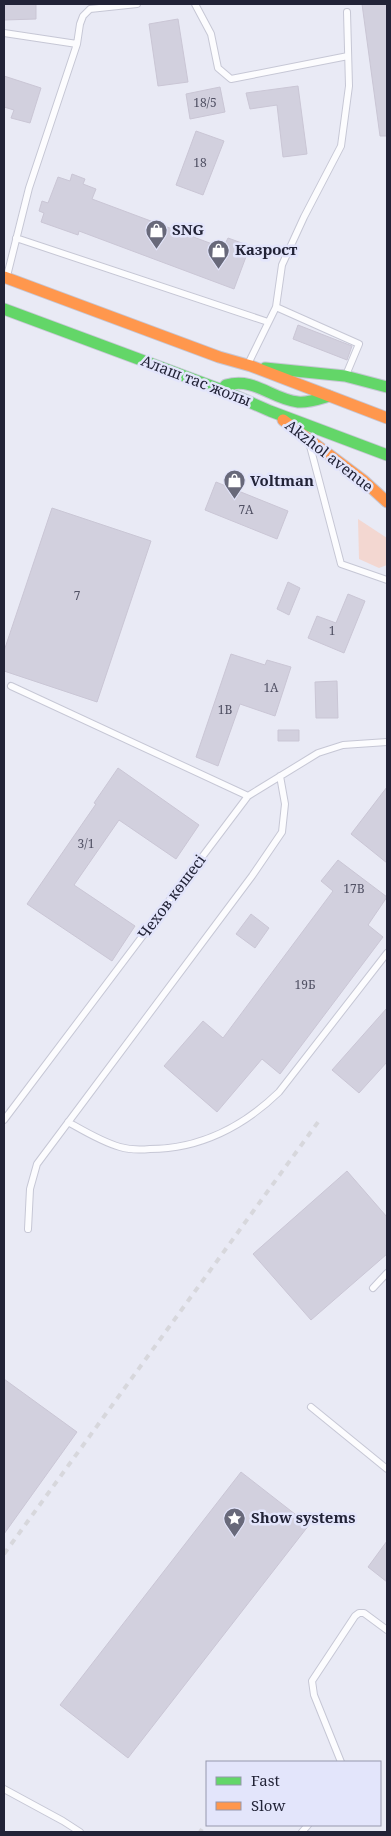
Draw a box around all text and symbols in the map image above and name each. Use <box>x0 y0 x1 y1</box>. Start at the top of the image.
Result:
house number: 18/5 <box>193 94 217 111</box>
house number: 18 <box>193 154 207 171</box>
shop icon: SNG <box>144 218 168 249</box>
place label: SNG <box>172 219 205 239</box>
shop icon: Казрост <box>207 238 231 269</box>
place label: Казрост <box>235 239 298 259</box>
street label: Алаш тас жолы <box>138 350 254 410</box>
street label: Akzhol avenue <box>282 415 378 496</box>
shop icon: Voltman <box>222 469 246 500</box>
place label: Voltman <box>250 470 314 490</box>
house number: 7А <box>238 501 254 518</box>
house number: 7 <box>74 587 81 604</box>
house number: 1 <box>329 622 335 639</box>
house number: 1А <box>263 679 279 696</box>
house number: 1В <box>218 701 232 718</box>
house number: 3/1 <box>78 835 94 852</box>
street label: Чехов көшесі <box>133 850 210 943</box>
house number: 17В <box>343 880 365 897</box>
house number: 19Б <box>295 976 315 993</box>
place icon: Show systems <box>223 1506 247 1537</box>
place label: Show systems <box>251 1507 355 1527</box>
legend <box>206 1761 381 1826</box>
text: Fast <box>251 1770 280 1790</box>
text: Slow <box>251 1795 285 1815</box>

